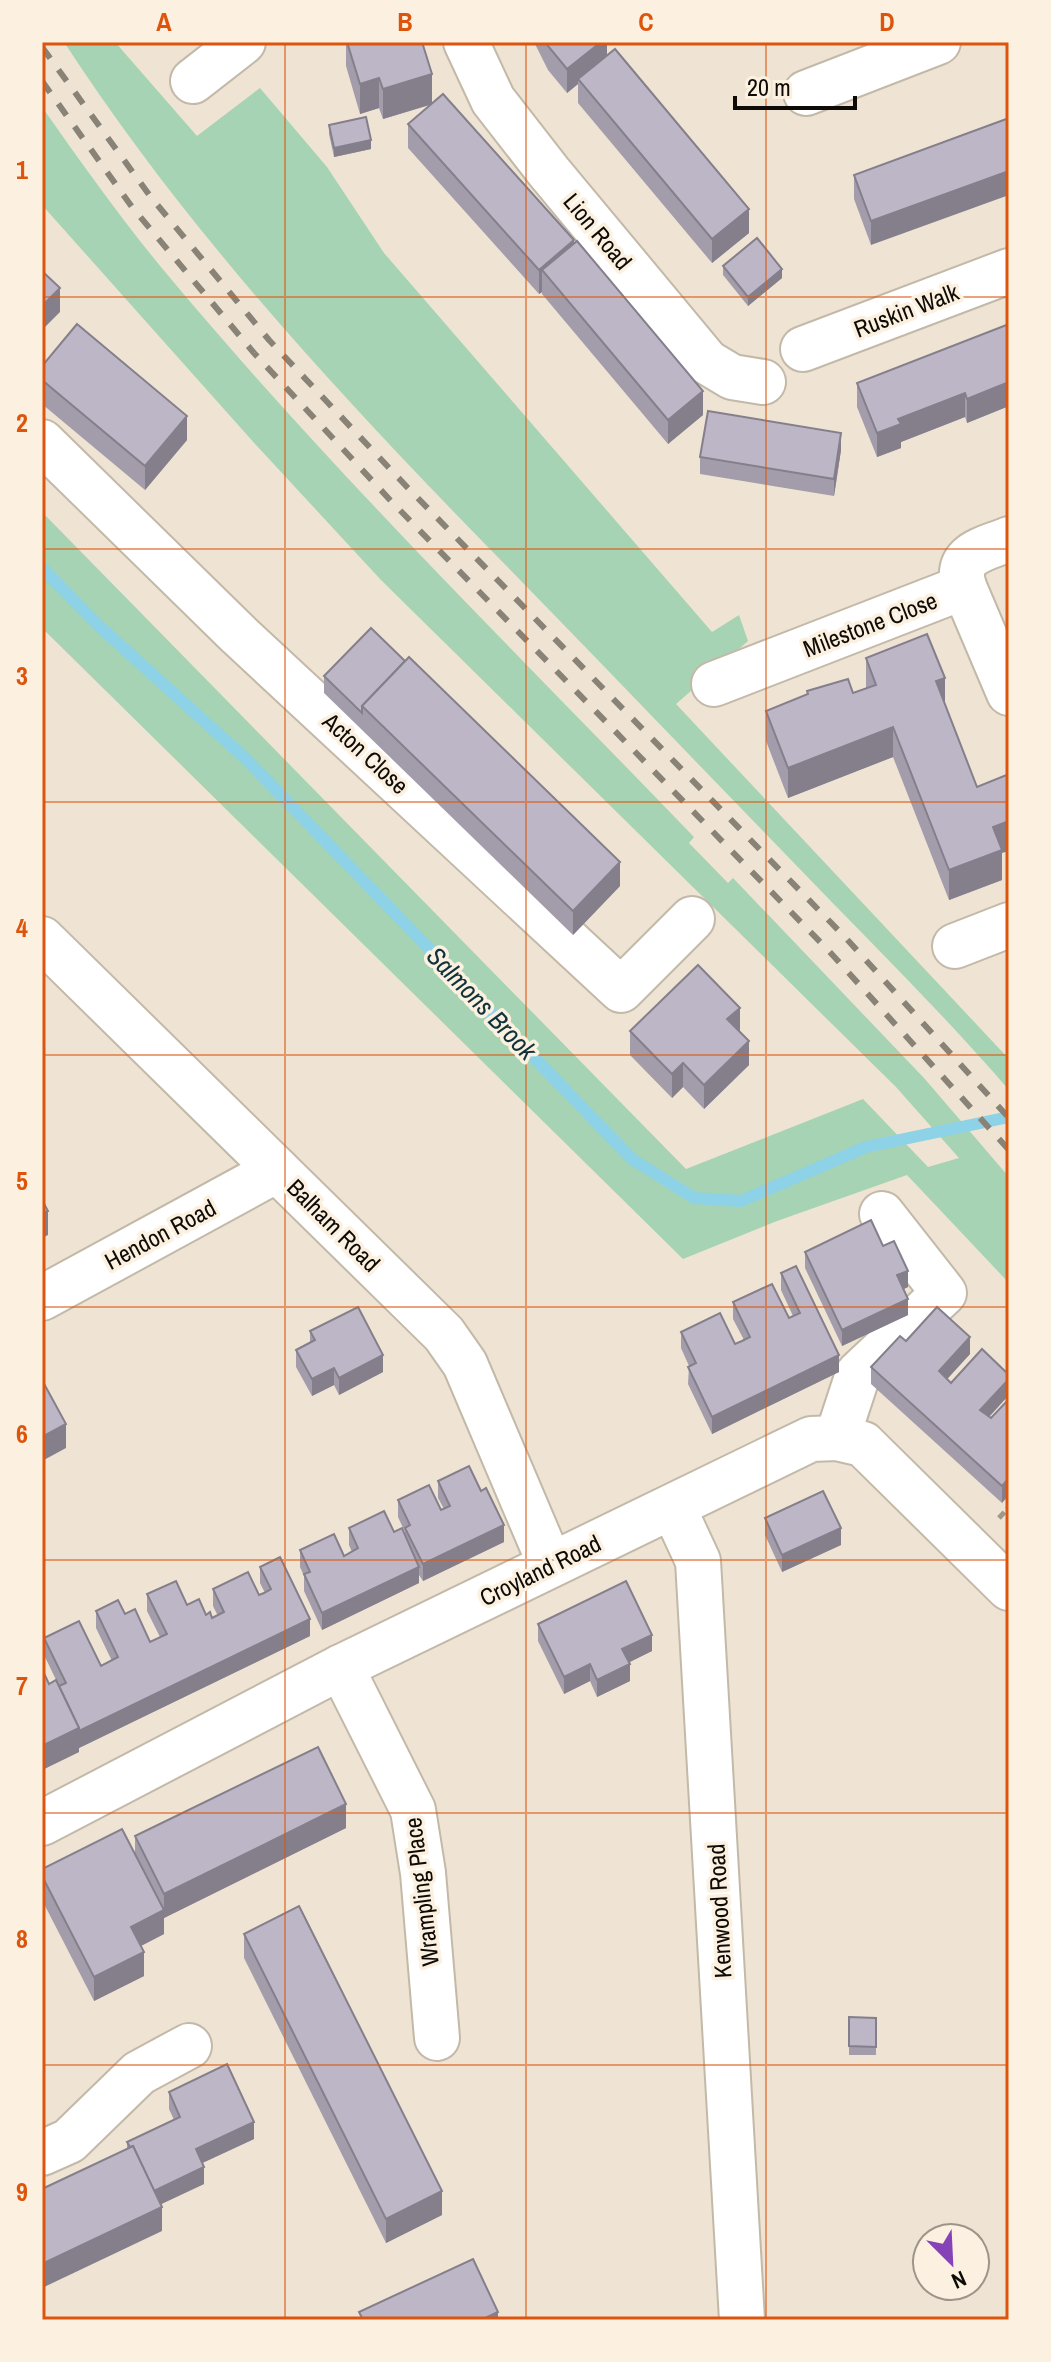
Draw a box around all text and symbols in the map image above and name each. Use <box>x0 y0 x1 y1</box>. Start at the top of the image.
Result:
text: A <box>156 4 172 39</box>
text: B <box>397 4 413 39</box>
text: C <box>638 4 654 39</box>
text: D <box>879 4 895 39</box>
scale bar <box>735 60 855 110</box>
text: 20 m <box>747 71 791 103</box>
text: 1 <box>16 152 28 187</box>
street label: Lion Road <box>557 186 639 276</box>
street label: Ruskin Walk <box>849 275 963 345</box>
text: 2 <box>16 405 28 440</box>
street label: Milestone Close <box>798 584 942 664</box>
text: 3 <box>16 658 28 693</box>
street label: Acton Close <box>316 704 416 801</box>
text: 4 <box>16 910 28 945</box>
water label: Salmons Brook <box>419 939 546 1068</box>
text: 5 <box>16 1163 28 1198</box>
street label: Balham Road <box>281 1172 387 1278</box>
street label: Hendon Road <box>99 1191 221 1277</box>
text: 6 <box>16 1416 28 1451</box>
street label: Croyland Road <box>474 1527 606 1613</box>
text: 7 <box>16 1668 28 1703</box>
street label: Wrampling Place <box>396 1816 446 1968</box>
street label: Kenwood Road <box>700 1843 738 1979</box>
text: 8 <box>16 1921 28 1956</box>
text: 9 <box>16 2174 28 2209</box>
north arrow <box>911 2222 991 2302</box>
text: N <box>947 2264 971 2297</box>

